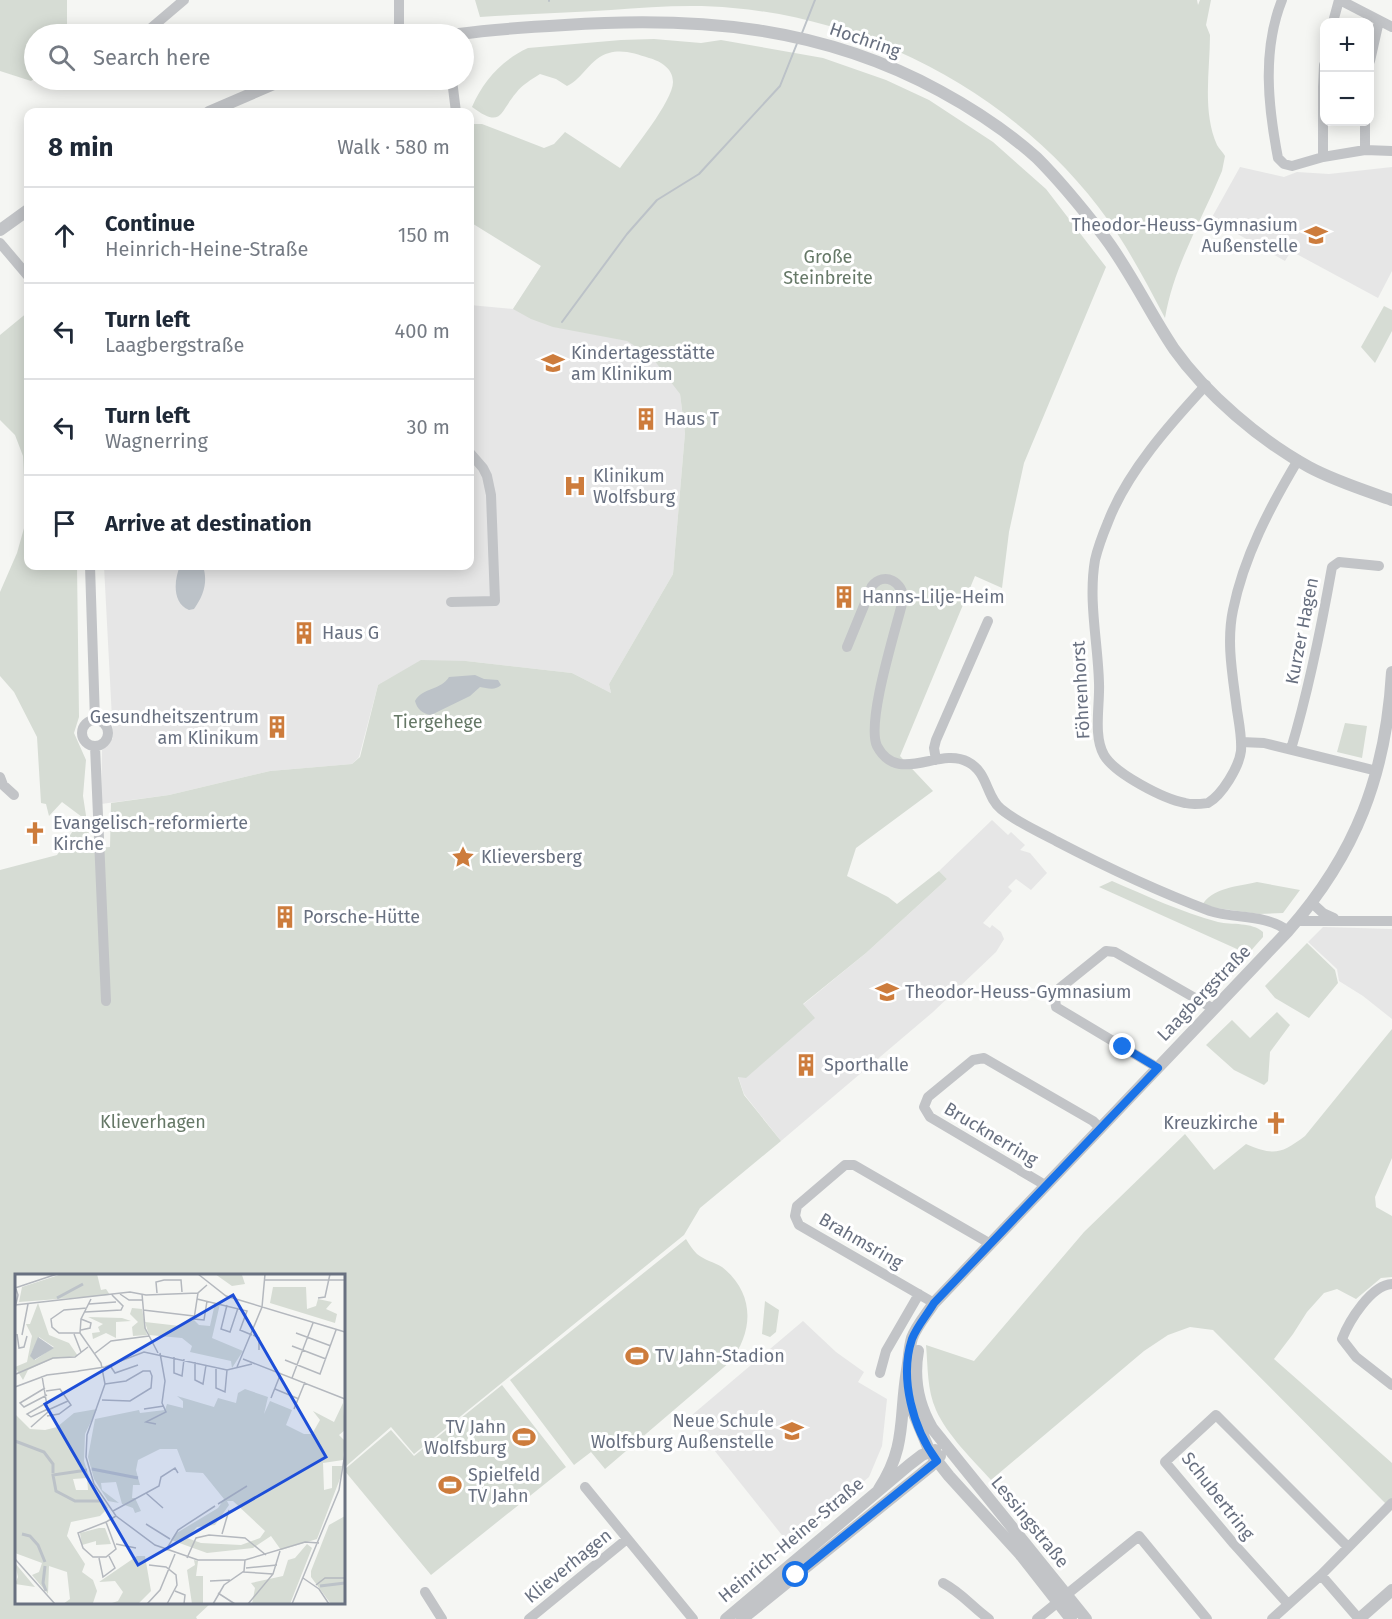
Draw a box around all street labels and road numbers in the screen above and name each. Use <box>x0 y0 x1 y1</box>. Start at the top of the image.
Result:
street label: Hochring <box>827 18 904 63</box>
street label: Kurzer Hagen <box>1281 576 1323 686</box>
street label: Föhrenhorst <box>1067 640 1095 740</box>
street label: Laagbergstraße <box>1153 940 1255 1046</box>
street label: Brucknerring <box>940 1097 1042 1171</box>
street label: Brahmsring <box>815 1208 907 1274</box>
street label: Schubertring <box>1177 1448 1259 1545</box>
street label: Lessingstraße <box>986 1472 1074 1572</box>
street label: Heinrich-Heine-Straße <box>714 1473 868 1607</box>
street label: Klieverhagen <box>520 1524 616 1608</box>

